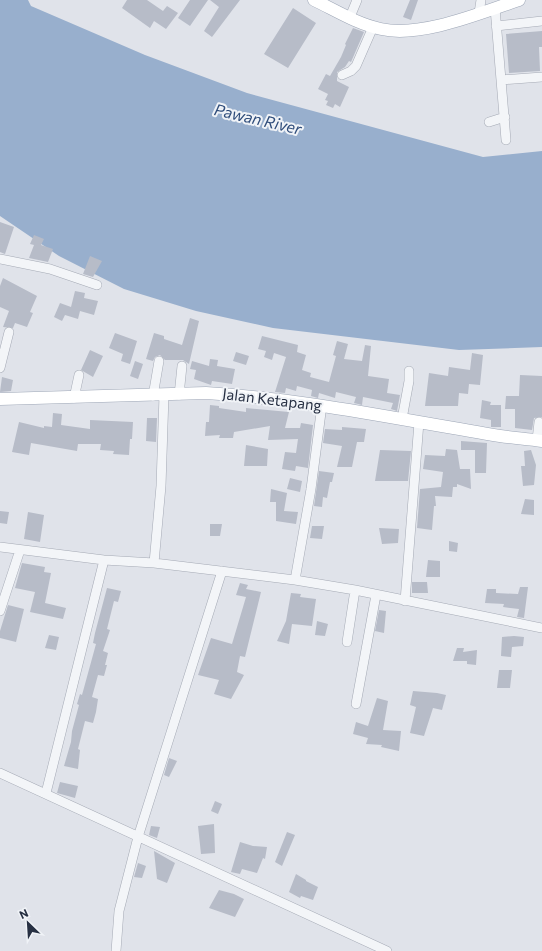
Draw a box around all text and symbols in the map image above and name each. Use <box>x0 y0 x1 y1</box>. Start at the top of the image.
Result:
water label: Pawan River <box>213 99 304 138</box>
street label: Jalan Ketapang <box>221 384 323 414</box>
north arrow <box>8 903 48 943</box>
text: N <box>17 906 30 921</box>

